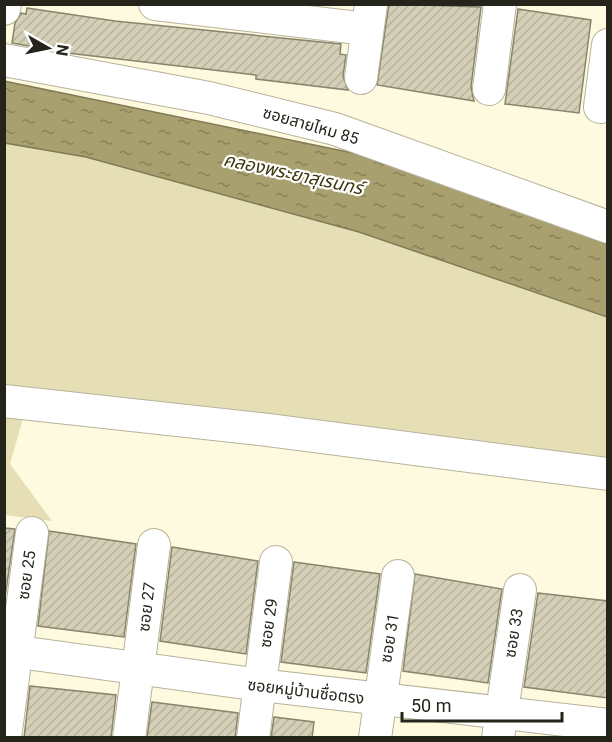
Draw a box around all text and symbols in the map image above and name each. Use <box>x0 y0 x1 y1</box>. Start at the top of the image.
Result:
north arrow <box>18 18 78 78</box>
text: N <box>52 43 73 57</box>
street label: ซอยสายไหม 85 <box>261 103 361 148</box>
water label: คลองพระยาสุเรนทร์ <box>221 149 368 200</box>
street label: ซอย 25 <box>14 549 39 601</box>
street label: ซอย 27 <box>134 581 159 633</box>
street label: ซอย 29 <box>256 597 281 649</box>
street label: ซอย 33 <box>500 607 527 659</box>
street label: ซอย 31 <box>376 612 403 664</box>
street label: ซอยหมู่บ้านซื่อตรง <box>247 673 366 708</box>
scale bar <box>402 685 562 723</box>
text: 50 m <box>411 695 451 716</box>

